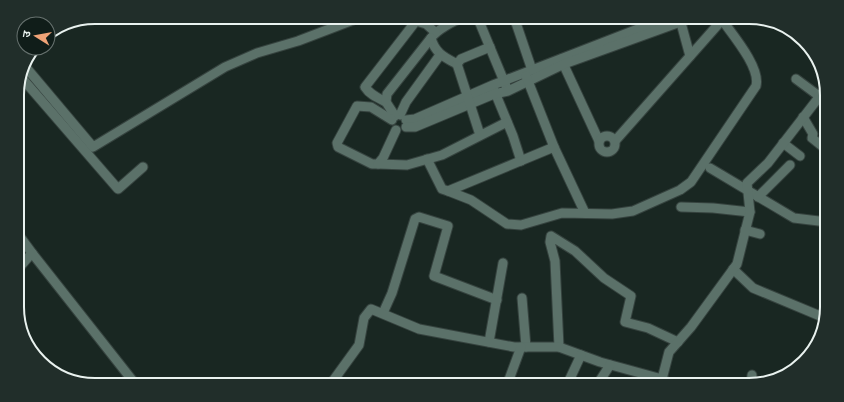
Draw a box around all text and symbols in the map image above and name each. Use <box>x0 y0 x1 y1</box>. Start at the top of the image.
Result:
north arrow <box>16 16 56 56</box>
text: उ <box>20 29 34 39</box>

